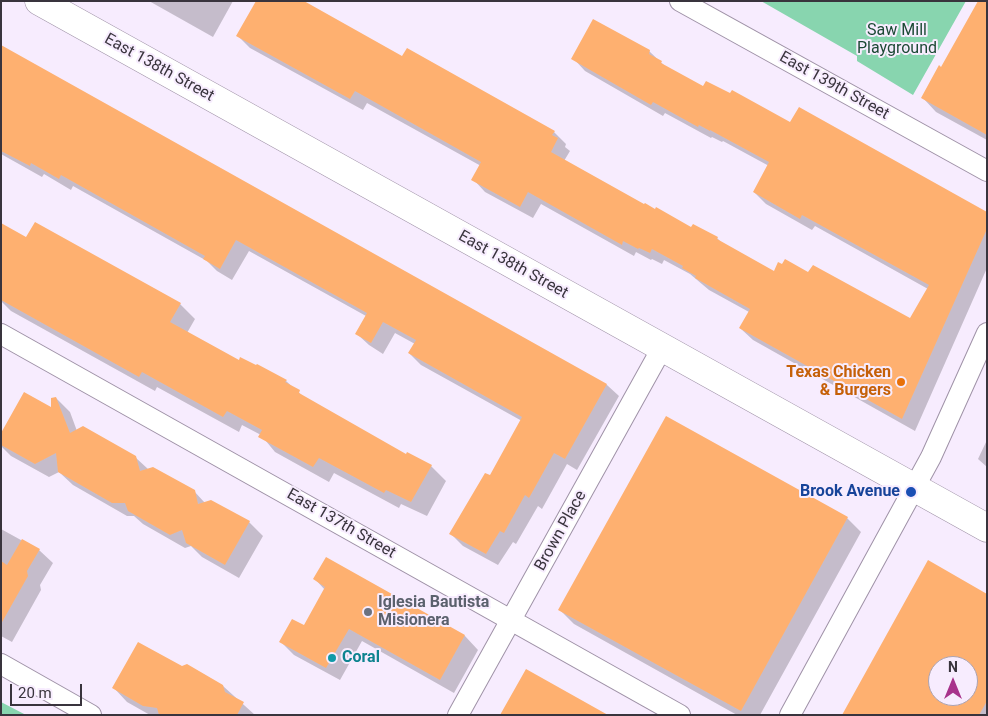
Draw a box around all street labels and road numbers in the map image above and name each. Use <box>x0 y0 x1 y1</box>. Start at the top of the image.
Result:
street label: East 138th Street <box>101 30 217 106</box>
street label: East 139th Street <box>776 48 892 124</box>
street label: East 138th Street <box>455 227 571 303</box>
street label: East 137th Street <box>283 485 399 563</box>
street label: Brown Place <box>531 488 591 574</box>

